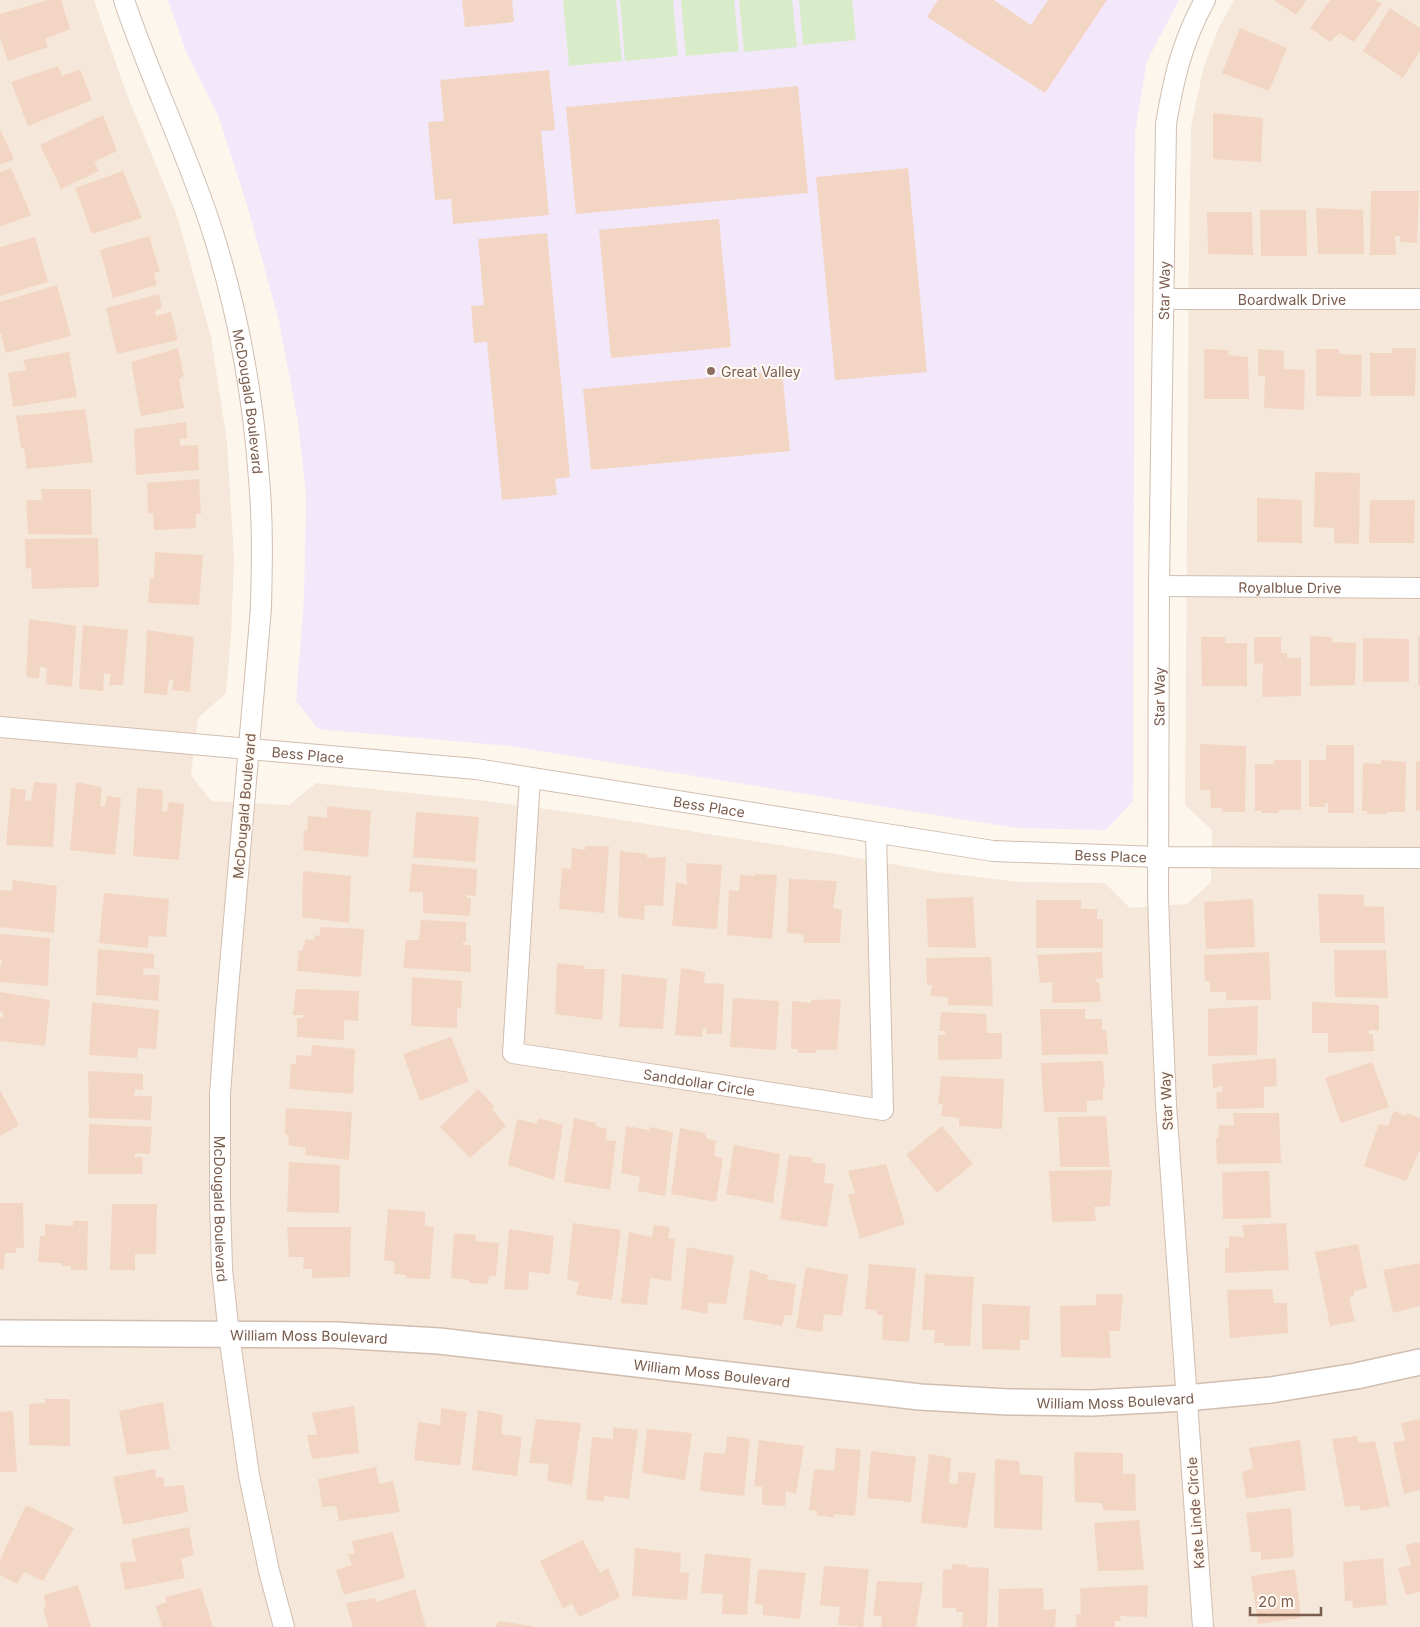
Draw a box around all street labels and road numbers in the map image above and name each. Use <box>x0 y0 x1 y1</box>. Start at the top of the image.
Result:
street label: Star Way <box>1155 261 1172 320</box>
street label: Boardwalk Drive <box>1238 291 1346 308</box>
street label: McDougald Boulevard <box>230 327 267 475</box>
street label: Royalblue Drive <box>1238 578 1342 596</box>
street label: Star Way <box>1150 667 1167 726</box>
street label: McDougald Boulevard <box>229 732 259 880</box>
street label: Bess Place <box>271 743 345 766</box>
street label: Bess Place <box>672 792 746 820</box>
street label: Bess Place <box>1074 845 1147 865</box>
street label: Sanddollar Circle <box>642 1065 756 1099</box>
street label: Star Way <box>1156 1071 1176 1131</box>
street label: McDougald Boulevard <box>212 1136 232 1283</box>
street label: William Moss Boulevard <box>230 1326 388 1347</box>
street label: William Moss Boulevard <box>633 1355 791 1390</box>
street label: William Moss Boulevard <box>1036 1389 1195 1412</box>
street label: Kate Linde Circle <box>1183 1456 1207 1570</box>

